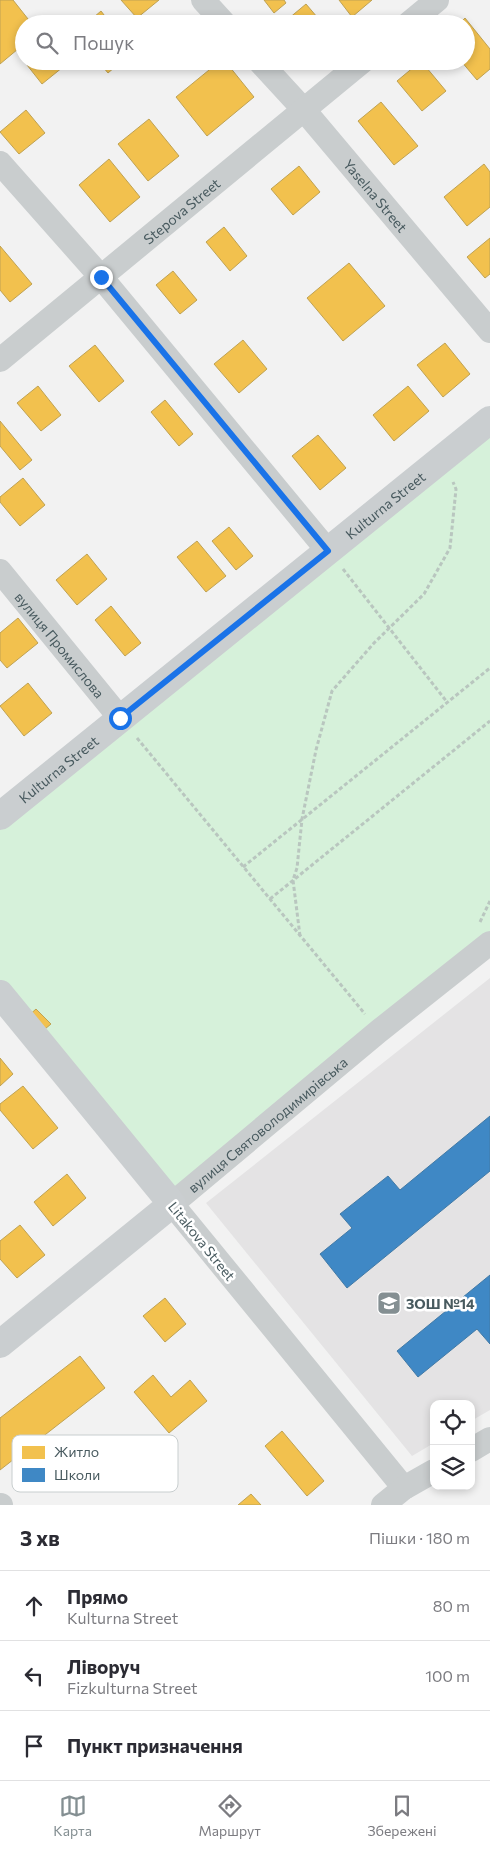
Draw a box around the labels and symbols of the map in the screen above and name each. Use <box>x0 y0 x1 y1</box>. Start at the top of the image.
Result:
street label: Yaselna Street <box>340 155 411 235</box>
street label: Stepova Street <box>140 174 223 247</box>
route end <box>90 266 113 289</box>
street label: Kulturna Street <box>342 467 428 542</box>
street label: вулиця Промислова <box>12 588 108 701</box>
route start <box>109 707 132 730</box>
street label: Kulturna Street <box>15 731 102 806</box>
street label: вулиця Святоволодимирівська <box>184 1053 350 1196</box>
street label: Litakova Street <box>165 1198 239 1284</box>
school or university icon: ЗОШ №14 <box>376 1290 402 1316</box>
place label: ЗОШ №14 <box>406 1295 475 1312</box>
legend <box>12 1435 178 1492</box>
text: Житло <box>54 1443 99 1460</box>
text: Школи <box>54 1466 100 1483</box>

